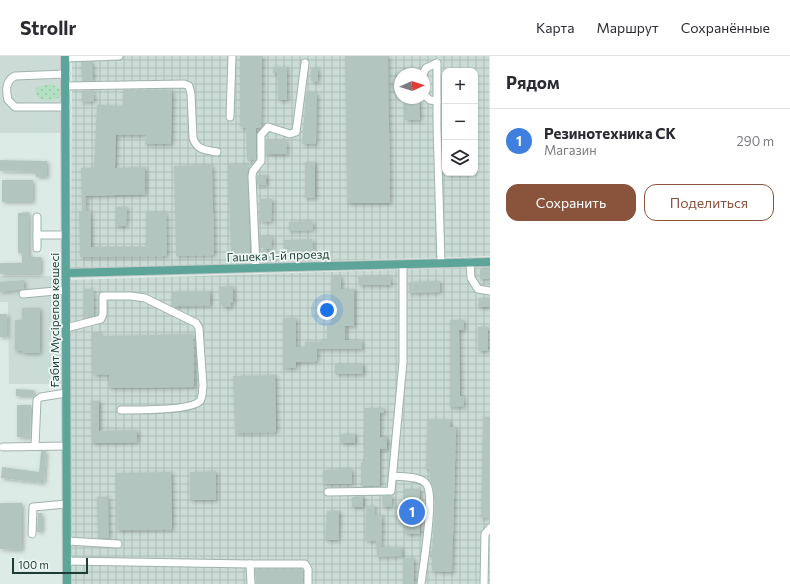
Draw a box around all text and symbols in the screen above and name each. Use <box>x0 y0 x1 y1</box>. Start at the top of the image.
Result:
text: Strollr <box>20 16 76 39</box>
text: Карта <box>536 19 574 36</box>
text: Маршрут <box>596 19 659 36</box>
text: Сохранённые <box>681 19 770 36</box>
north arrow <box>394 68 430 104</box>
map controls <box>442 68 478 176</box>
button: + <box>442 68 478 104</box>
text: Рядом <box>506 72 560 93</box>
button: − <box>442 104 478 140</box>
text: Резинотехника СК <box>544 124 676 142</box>
text: 1 <box>516 133 522 149</box>
text: 290 m <box>737 133 774 149</box>
button: layers <box>442 140 478 176</box>
text: Магазин <box>544 142 597 158</box>
button: Сохранить <box>506 184 636 221</box>
button: Поделиться <box>644 184 774 221</box>
street label: Гашека 1-й проезд <box>226 246 330 264</box>
street label: Ғабит Мүсірепов көшесі <box>47 253 61 387</box>
your location <box>317 300 337 320</box>
pin: 1 <box>399 497 425 527</box>
scale bar <box>12 556 88 575</box>
text: 100 m <box>18 558 49 571</box>

